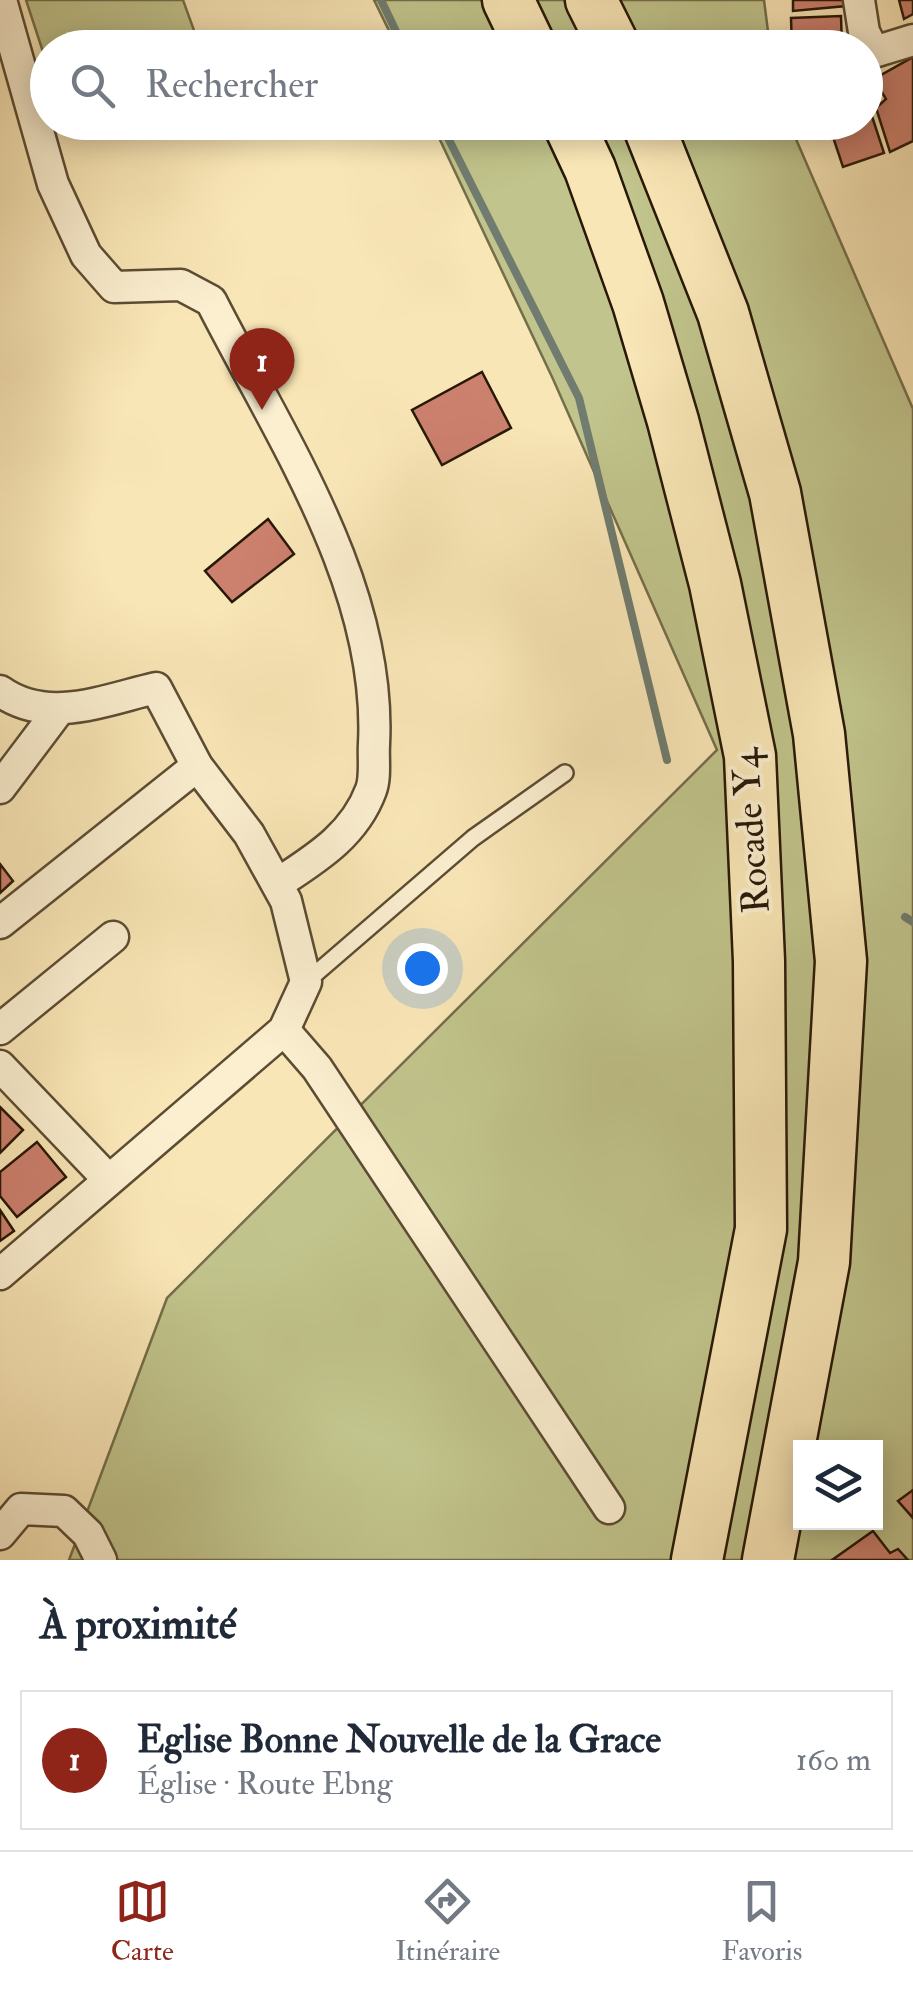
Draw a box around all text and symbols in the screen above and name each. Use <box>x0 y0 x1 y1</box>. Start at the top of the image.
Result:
search box <box>30 30 883 140</box>
icon: search <box>65 58 120 113</box>
text: Rechercher <box>145 61 318 109</box>
pin: 1 <box>230 328 294 410</box>
street label: Rocade Y4 <box>721 745 781 915</box>
your location <box>397 943 448 994</box>
map controls <box>793 1440 883 1530</box>
button: layers <box>793 1440 883 1530</box>
text: À proximité <box>40 1599 236 1651</box>
text: Eglise Bonne Nouvelle de la Grace <box>137 1716 661 1764</box>
text: 1 <box>69 1740 80 1780</box>
text: 160 m <box>796 1740 871 1780</box>
text: Église · Route Ebng <box>137 1764 393 1804</box>
tab: Carte <box>111 1874 174 1969</box>
tab: Itinéraire <box>395 1874 500 1969</box>
tab: Favoris <box>722 1874 802 1969</box>

